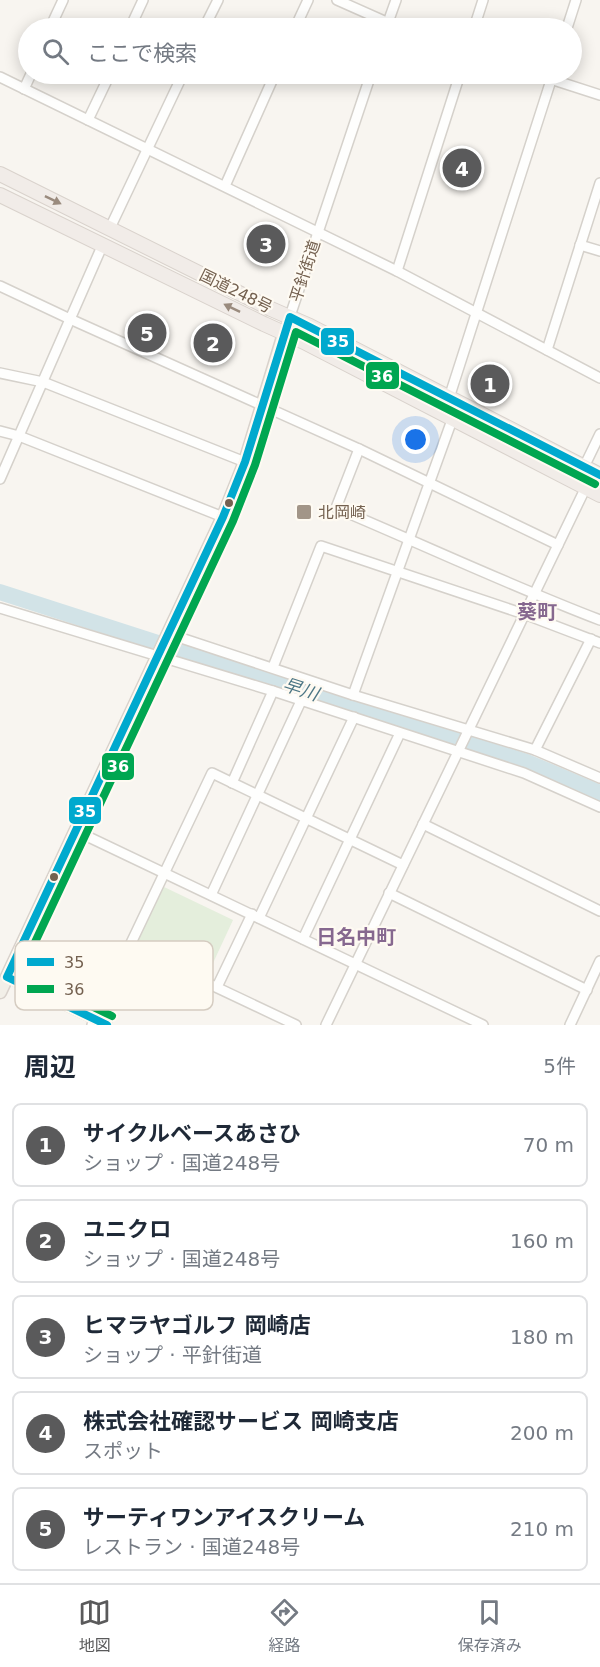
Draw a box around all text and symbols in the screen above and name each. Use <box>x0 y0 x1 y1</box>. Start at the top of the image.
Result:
search box <box>18 18 582 84</box>
icon: search <box>39 35 72 68</box>
text: ここで検索 <box>87 41 197 66</box>
pin: 4 <box>442 146 482 190</box>
one-way arrow <box>44 195 61 204</box>
pin: 3 <box>246 222 286 266</box>
street label: 平針街道 <box>286 238 324 304</box>
street label: 国道248号 <box>197 265 275 317</box>
one-way arrow <box>223 304 240 313</box>
pin: 5 <box>128 310 166 356</box>
pin: 2 <box>194 320 232 366</box>
line badge: 35 <box>320 327 355 356</box>
text: 35 <box>327 332 349 351</box>
line badge: 36 <box>365 361 400 390</box>
pin: 1 <box>470 362 510 406</box>
text: 36 <box>371 367 393 386</box>
your location <box>401 425 430 454</box>
unlabelled marker <box>223 497 235 509</box>
marker: 北岡崎 <box>295 503 313 521</box>
place label: 北岡崎 <box>318 503 366 522</box>
district label: 葵町 <box>517 600 557 624</box>
water label: 早川 <box>281 673 323 705</box>
line badge: 36 <box>101 752 135 781</box>
text: 36 <box>107 757 129 776</box>
line badge: 35 <box>68 796 102 825</box>
text: 35 <box>74 802 96 821</box>
unlabelled marker <box>48 871 60 883</box>
district label: 日名中町 <box>316 925 396 949</box>
legend <box>15 941 213 1010</box>
text: 35 <box>64 953 84 972</box>
text: 36 <box>64 980 84 999</box>
text: 周辺 <box>24 1052 76 1082</box>
text: 5件 <box>543 1054 576 1078</box>
text: サイクルベースあさひ <box>83 1121 301 1146</box>
text: 1 <box>39 1133 52 1157</box>
text: 70 m <box>523 1133 574 1157</box>
text: ショップ · 国道248号 <box>83 1151 280 1175</box>
text: ユニクロ <box>83 1217 171 1242</box>
text: 2 <box>39 1229 52 1253</box>
text: 160 m <box>510 1229 574 1253</box>
text: ショップ · 国道248号 <box>83 1247 280 1271</box>
text: ヒマラヤゴルフ 岡崎店 <box>83 1313 311 1338</box>
text: 3 <box>39 1325 52 1349</box>
text: 180 m <box>510 1325 574 1349</box>
text: ショップ · 平針街道 <box>83 1343 262 1367</box>
text: 株式会社確認サービス 岡崎支店 <box>83 1409 399 1434</box>
text: 4 <box>39 1421 52 1445</box>
text: 200 m <box>510 1421 574 1445</box>
text: スポット <box>83 1439 163 1463</box>
text: サーティワンアイスクリーム <box>83 1505 365 1530</box>
text: 5 <box>39 1517 52 1541</box>
text: 210 m <box>510 1517 574 1541</box>
text: レストラン · 国道248号 <box>83 1535 300 1559</box>
tab: 地図 <box>78 1596 111 1656</box>
tab: 経路 <box>268 1596 301 1656</box>
tab: 保存済み <box>458 1596 522 1656</box>

